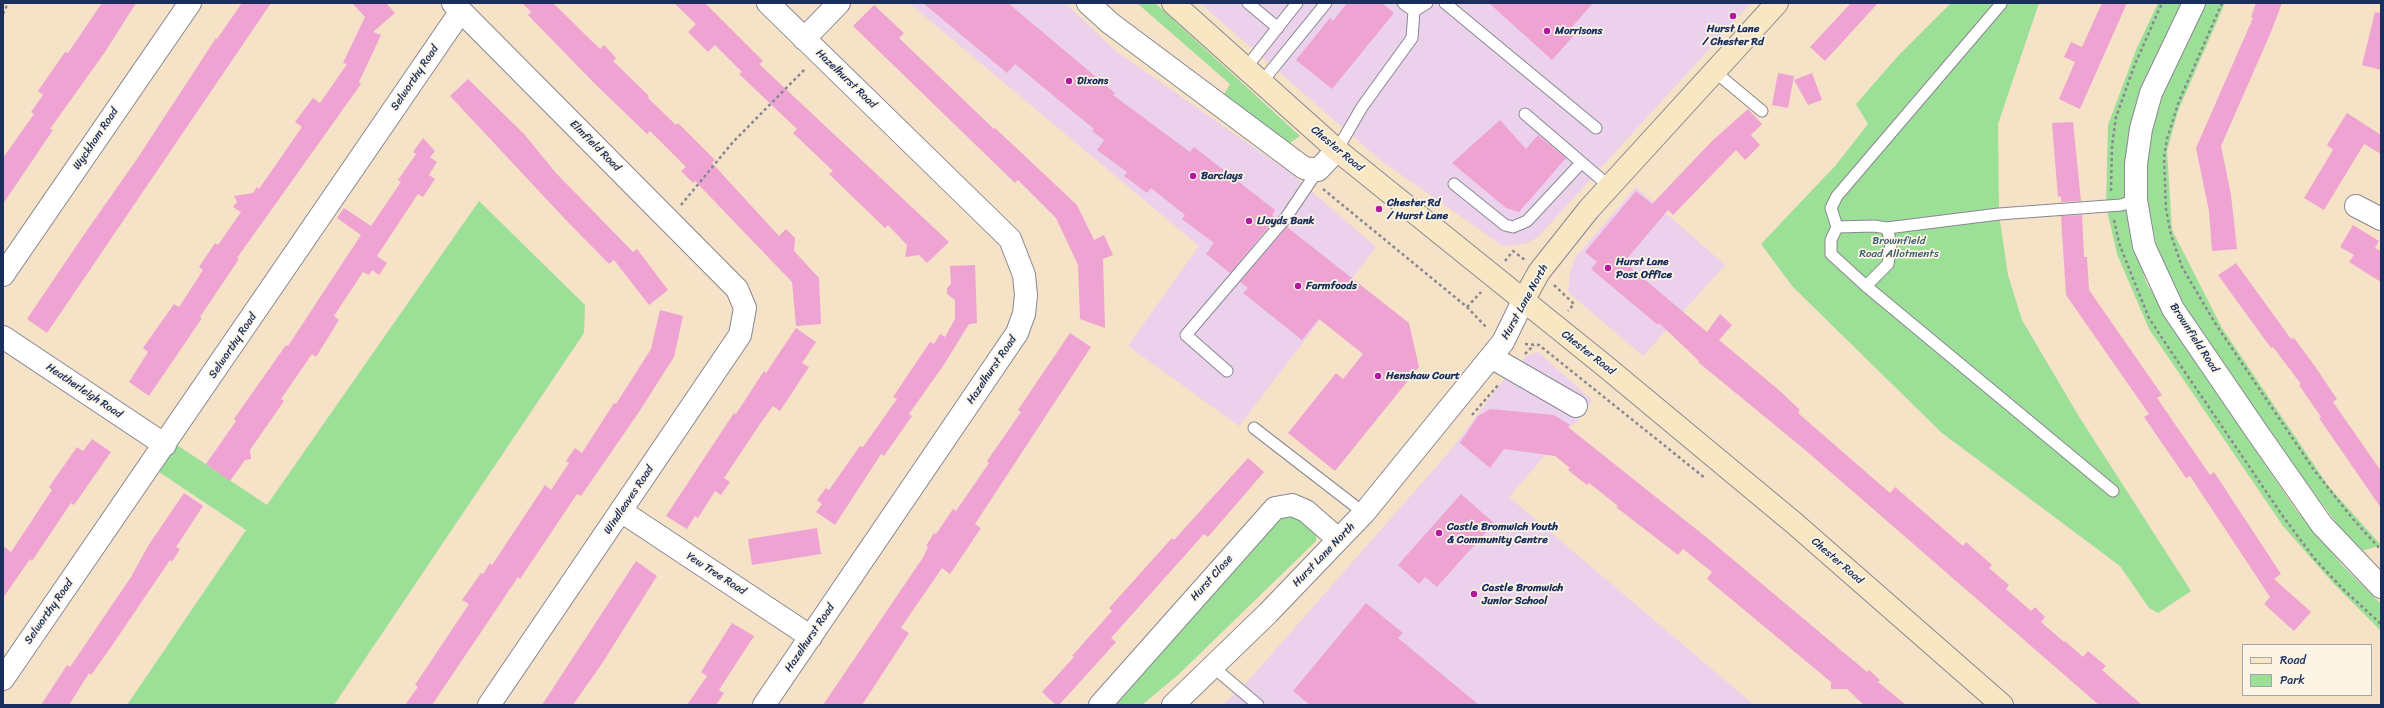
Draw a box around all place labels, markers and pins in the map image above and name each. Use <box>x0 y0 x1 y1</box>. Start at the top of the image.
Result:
marker: Hurst Lane / Chester Rd <box>1728 11 1738 21</box>
place label: Hurst Lane / Chester Rd <box>1702 22 1764 48</box>
place label: Morrisons <box>1555 24 1603 38</box>
marker: Morrisons <box>1542 26 1552 36</box>
place label: Dixons <box>1077 74 1108 88</box>
marker: Dixons <box>1064 76 1074 86</box>
place label: Barclays <box>1201 169 1243 183</box>
marker: Barclays <box>1188 171 1198 181</box>
place label: Chester Rd / Hurst Lane <box>1387 196 1448 222</box>
marker: Chester Rd / Hurst Lane <box>1374 204 1384 214</box>
place label: Lloyds Bank <box>1257 214 1314 228</box>
marker: Lloyds Bank <box>1244 216 1254 226</box>
place label: Hurst Lane Post Office <box>1616 255 1672 281</box>
marker: Hurst Lane Post Office <box>1603 263 1613 273</box>
place label: Farmfoods <box>1306 279 1357 293</box>
marker: Farmfoods <box>1293 281 1303 291</box>
place label: Henshaw Court <box>1386 369 1460 383</box>
marker: Henshaw Court <box>1373 371 1383 381</box>
place label: Castle Bromwich Youth & Community Centre <box>1447 520 1558 546</box>
marker: Castle Bromwich Youth & Community Centre <box>1434 528 1444 538</box>
place label: Castle Bromwich Junior School <box>1482 581 1563 607</box>
marker: Castle Bromwich Junior School <box>1469 589 1479 599</box>

